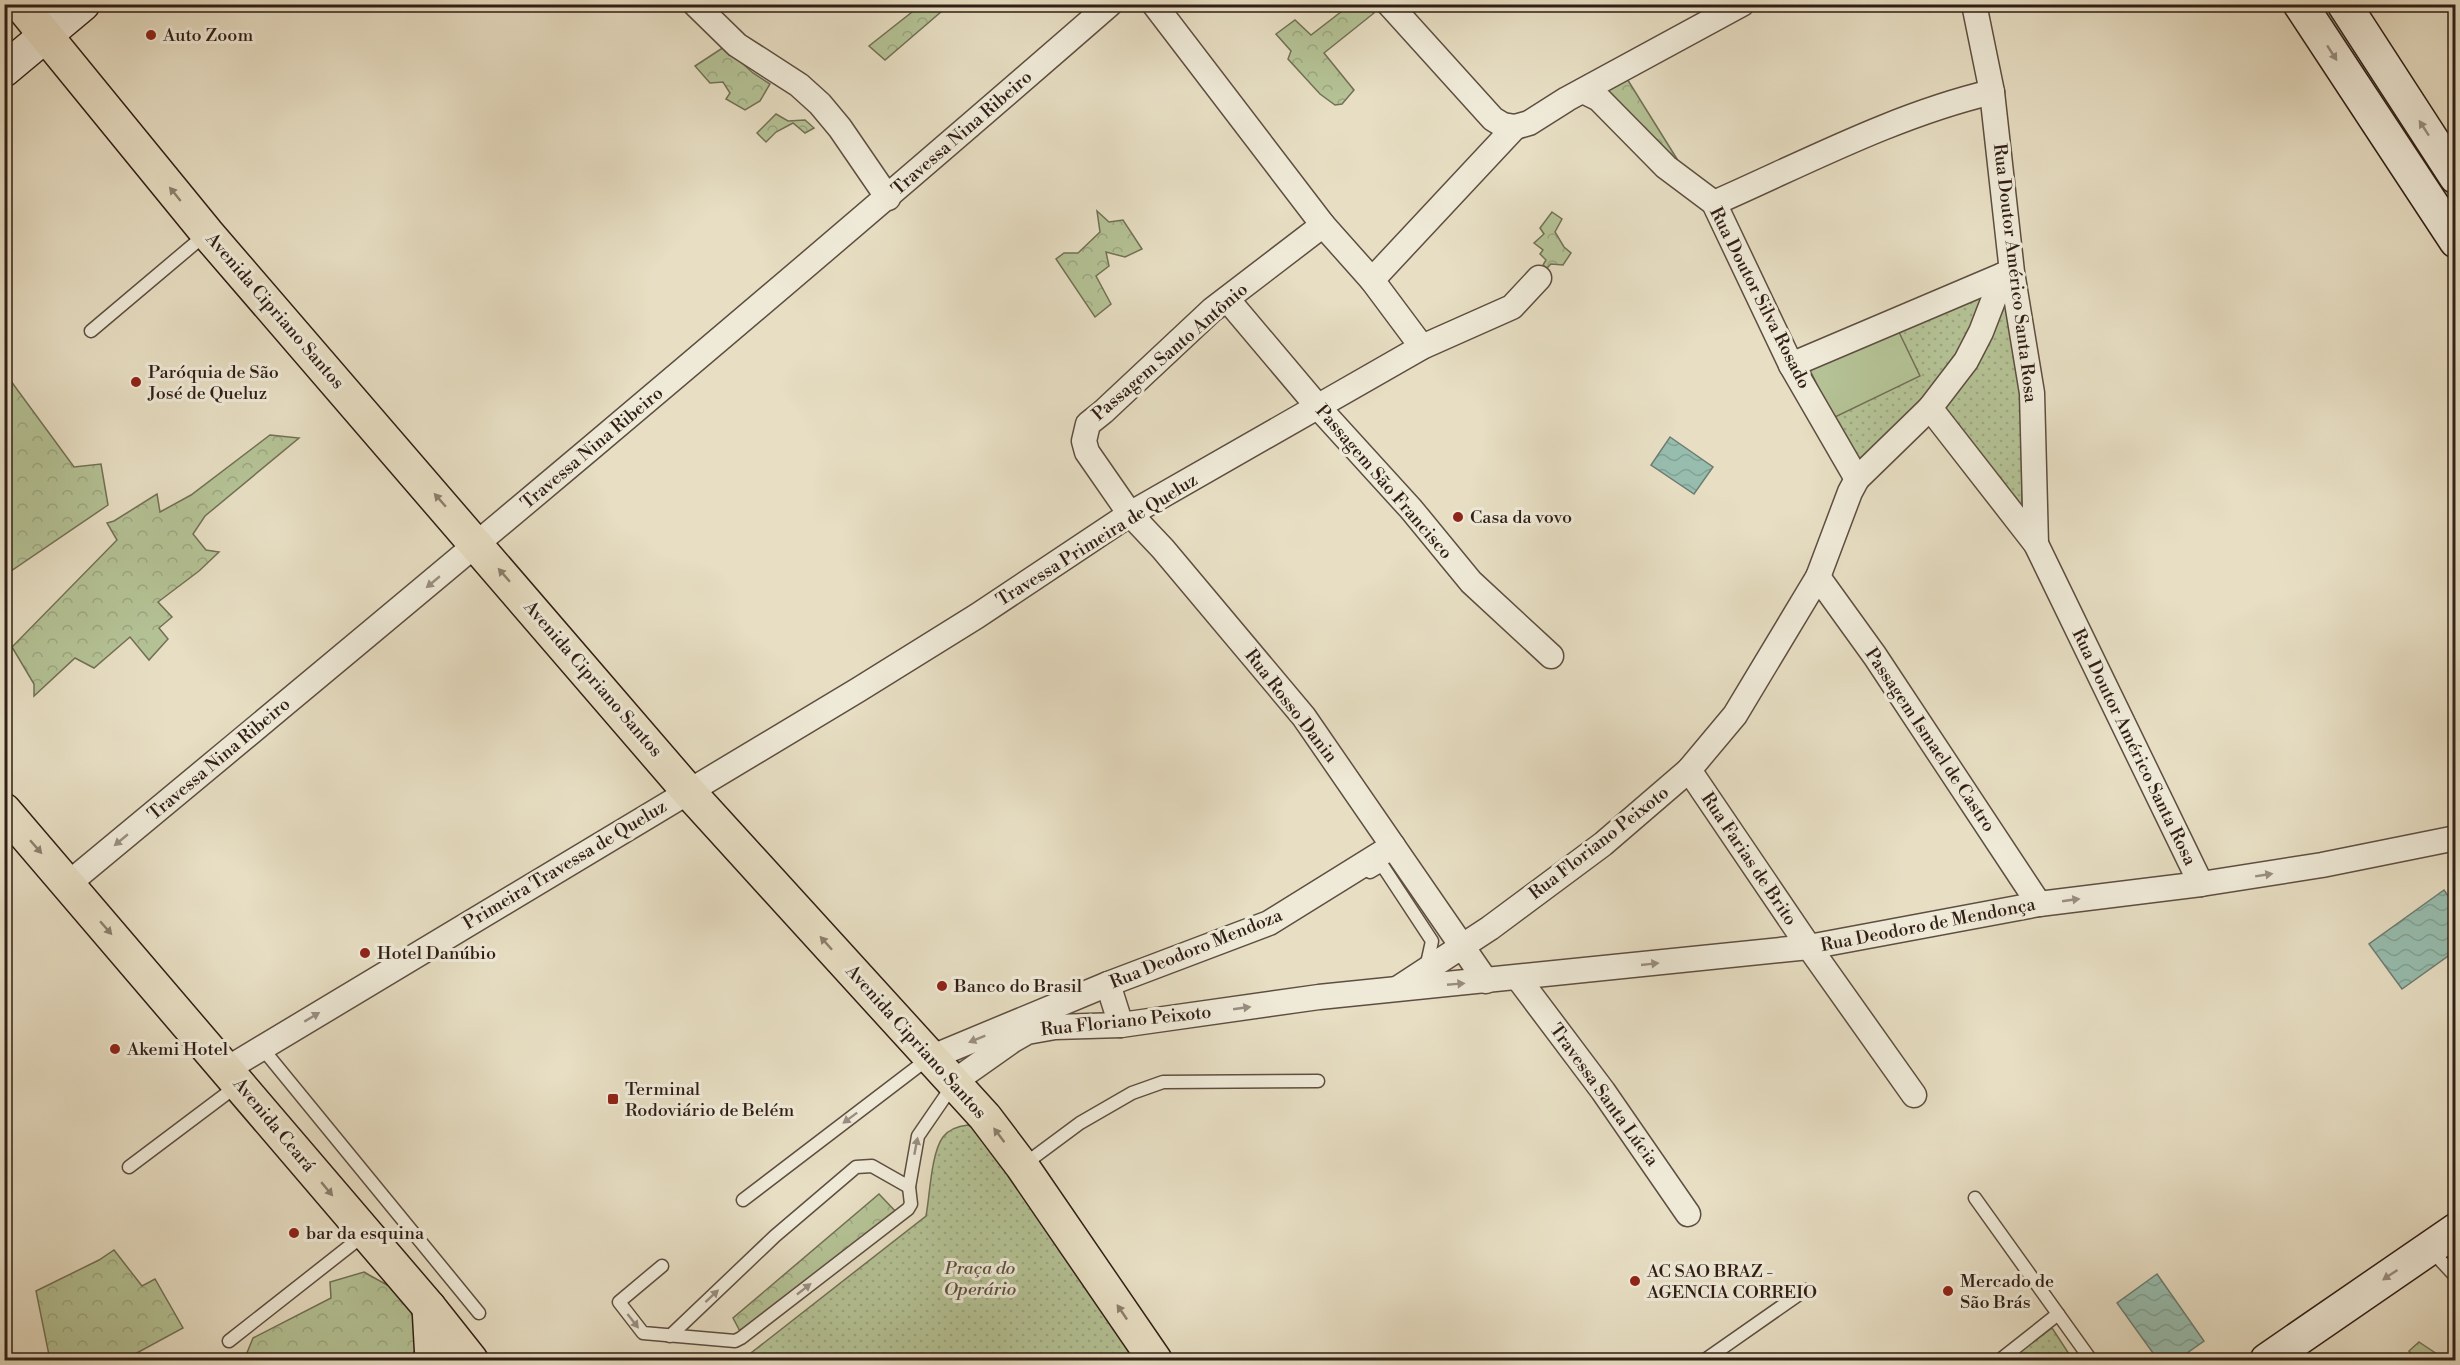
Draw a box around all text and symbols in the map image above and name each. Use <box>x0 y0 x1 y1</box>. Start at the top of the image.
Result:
place label: Auto Zoom <box>162 24 253 47</box>
marker: Auto Zoom <box>144 28 158 42</box>
one-way arrow <box>2327 45 2338 62</box>
street label: Travessa Nina Ribeiro <box>887 66 1037 200</box>
one-way arrow <box>2419 120 2430 136</box>
street label: Rua Doutor Américo Santa Rosa <box>1988 142 2042 405</box>
one-way arrow <box>169 187 182 202</box>
street label: Rua Doutor Silva Rosado <box>1704 203 1816 393</box>
street label: Avenida Cipriano Santos <box>200 227 349 394</box>
street label: Passagem Santo Antônio <box>1087 278 1253 426</box>
place label: Paróquia de São José de Queluz <box>147 361 279 405</box>
marker: Paróquia de São José de Queluz <box>129 375 143 389</box>
street label: Travessa Nina Ribeiro <box>516 382 668 514</box>
street label: Passagem São Francisco <box>1311 400 1457 564</box>
street label: Travessa Primeira de Queluz <box>992 468 1202 612</box>
one-way arrow <box>433 492 446 508</box>
place label: Casa da vovo <box>1470 506 1572 529</box>
marker: Casa da vovo <box>1451 510 1465 524</box>
one-way arrow <box>498 568 511 583</box>
one-way arrow <box>425 575 441 588</box>
street label: Avenida Cipriano Santos <box>518 595 667 762</box>
street label: Rua Doutor Américo Santa Rosa <box>2066 625 2202 870</box>
street label: Passagem Ismael de Castro <box>1860 643 2000 837</box>
street label: Rua Rosso Danin <box>1239 645 1343 768</box>
street label: Travessa Nina Ribeiro <box>143 693 295 825</box>
street label: Rua Floriano Peixoto <box>1524 781 1674 905</box>
street label: Rua Farias de Brito <box>1696 788 1802 930</box>
street label: Primeira Travessa de Queluz <box>459 795 671 935</box>
one-way arrow <box>114 833 129 846</box>
one-way arrow <box>30 839 43 855</box>
one-way arrow <box>2255 870 2274 879</box>
street label: Rua Deodoro de Mendonça <box>1819 893 2038 957</box>
one-way arrow <box>2062 895 2081 905</box>
street label: Rua Deodoro Mendoza <box>1106 903 1287 994</box>
one-way arrow <box>99 920 112 935</box>
one-way arrow <box>820 936 833 951</box>
place label: Hotel Danúbio <box>377 942 496 965</box>
marker: Hotel Danúbio <box>358 946 372 960</box>
street label: Avenida Cipriano Santos <box>840 959 991 1124</box>
one-way arrow <box>1641 959 1660 969</box>
place label: Banco do Brasil <box>953 975 1083 998</box>
marker: Banco do Brasil <box>935 979 949 993</box>
one-way arrow <box>1447 979 1466 989</box>
street label: Rua Floriano Peixoto <box>1039 1001 1213 1041</box>
one-way arrow <box>1232 1003 1251 1013</box>
one-way arrow <box>304 1012 320 1023</box>
street label: Travessa Santa Lúcia <box>1544 1019 1664 1172</box>
one-way arrow <box>967 1034 985 1044</box>
place label: Akemi Hotel <box>126 1038 229 1061</box>
marker: Akemi Hotel <box>108 1042 122 1056</box>
street label: Avenida Ceará <box>227 1072 321 1178</box>
place label: Terminal Rodoviário de Belém <box>625 1078 794 1122</box>
marker: Terminal Rodoviário de Belém <box>606 1092 620 1106</box>
one-way arrow <box>843 1112 858 1124</box>
one-way arrow <box>993 1127 1005 1143</box>
one-way arrow <box>912 1136 921 1155</box>
one-way arrow <box>321 1181 334 1197</box>
place label: bar da esquina <box>306 1222 425 1245</box>
marker: bar da esquina <box>287 1226 301 1240</box>
park label: Praça do Operário <box>944 1257 1016 1301</box>
place label: AC SAO BRAZ - AGENCIA CORREIO <box>1646 1260 1817 1304</box>
one-way arrow <box>2382 1269 2398 1281</box>
place label: Mercado de São Brás <box>1960 1270 2054 1314</box>
marker: AC SAO BRAZ - AGENCIA CORREIO <box>1628 1274 1642 1288</box>
one-way arrow <box>797 1283 812 1295</box>
marker: Mercado de São Brás <box>1941 1284 1955 1298</box>
one-way arrow <box>705 1289 719 1303</box>
one-way arrow <box>1116 1305 1128 1321</box>
one-way arrow <box>627 1313 639 1329</box>

